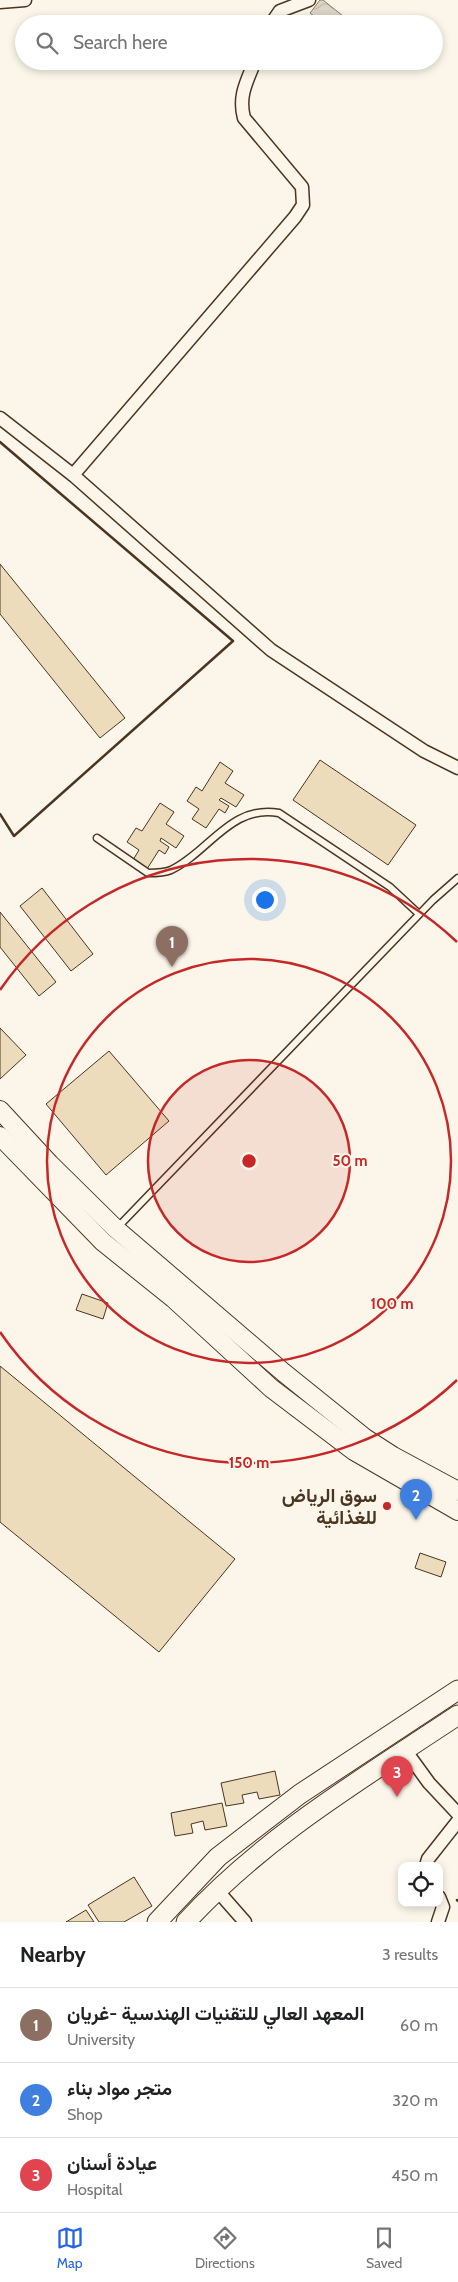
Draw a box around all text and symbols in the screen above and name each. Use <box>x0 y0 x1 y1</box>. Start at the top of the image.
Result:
search box <box>15 15 443 70</box>
icon: search <box>33 29 61 57</box>
text: Search here <box>73 31 167 54</box>
your location <box>252 887 278 913</box>
pin: 1 <box>156 926 188 967</box>
centre of rings <box>240 1152 258 1170</box>
text: 50 m <box>332 1152 368 1170</box>
text: 100 m <box>370 1295 414 1313</box>
text: 150 m <box>229 1454 269 1472</box>
pin: 2 <box>400 1479 432 1520</box>
place label: سوق الرياض للغذائية <box>282 1484 377 1529</box>
marker: سوق الرياض للغذائية <box>381 1500 393 1512</box>
pin: 3 <box>381 1756 413 1797</box>
map controls <box>398 1862 443 1907</box>
button: locate <box>398 1862 443 1907</box>
text: Nearby <box>20 1942 86 1967</box>
text: 3 results <box>382 1945 438 1964</box>
text: المعهد العالي للتقنيات الهندسية -غريان <box>67 2002 364 2025</box>
text: 1 <box>33 2016 39 2035</box>
text: 60 m <box>400 2016 438 2035</box>
text: University <box>67 2030 135 2049</box>
text: متجر مواد بناء <box>67 2077 172 2100</box>
text: 2 <box>32 2091 40 2110</box>
text: 320 m <box>392 2091 438 2110</box>
text: Shop <box>67 2105 103 2124</box>
text: عيادة أسنان <box>67 2152 157 2175</box>
text: 3 <box>32 2166 40 2185</box>
text: 450 m <box>391 2166 438 2185</box>
text: Hospital <box>67 2180 123 2199</box>
tab: Map <box>56 2224 84 2272</box>
tab: Directions <box>195 2224 255 2272</box>
tab: Saved <box>366 2224 402 2272</box>

